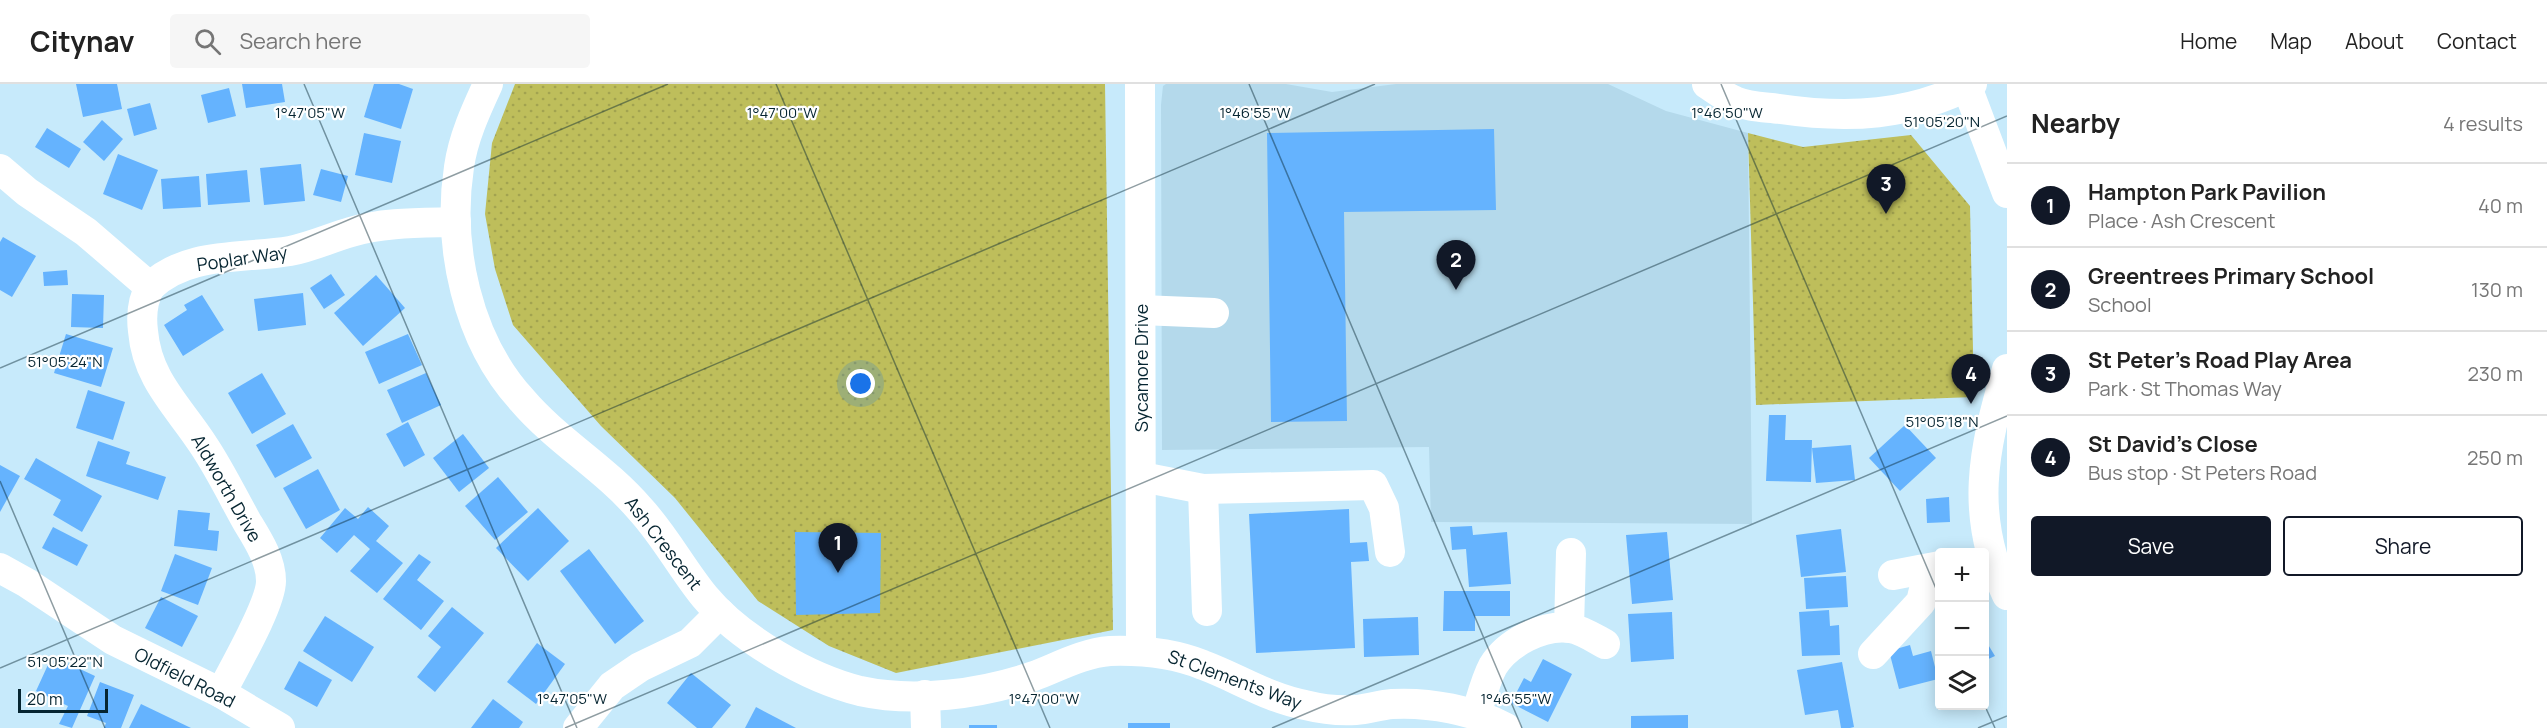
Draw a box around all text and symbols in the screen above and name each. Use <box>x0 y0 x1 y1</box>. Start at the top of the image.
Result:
search box <box>170 14 590 68</box>
text: Citynav <box>30 22 134 60</box>
icon: search <box>191 25 224 58</box>
text: Search here <box>239 26 362 56</box>
text: Home <box>2180 27 2237 55</box>
text: Map <box>2270 27 2312 55</box>
text: About <box>2345 27 2404 55</box>
text: Contact <box>2437 27 2517 55</box>
text: 1°47'05"W <box>275 102 345 123</box>
text: 1°47'00"W <box>747 102 817 123</box>
text: 1°46'55"W <box>1219 102 1291 123</box>
text: 1°46'50"W <box>1691 102 1763 123</box>
text: Nearby <box>2031 105 2120 141</box>
text: 4 results <box>2443 110 2523 137</box>
text: 51°05'20"N <box>1904 111 1980 132</box>
pin: 3 <box>1866 164 1906 214</box>
text: Hampton Park Pavilion <box>2088 177 2326 207</box>
text: 1 <box>2046 192 2055 219</box>
text: 40 m <box>2478 192 2523 219</box>
text: Place · Ash Crescent <box>2088 207 2275 234</box>
street label: Poplar Way <box>195 240 289 276</box>
pin: 2 <box>1436 240 1476 290</box>
text: Greentrees Primary School <box>2088 261 2374 291</box>
text: 2 <box>2045 276 2056 303</box>
text: 130 m <box>2471 276 2523 303</box>
text: School <box>2088 291 2152 318</box>
street label: Sycamore Drive <box>1129 304 1153 432</box>
text: St Peter's Road Play Area <box>2088 345 2352 375</box>
text: 51°05'24"N <box>27 351 103 372</box>
pin: 4 <box>1952 354 1990 404</box>
text: 3 <box>2045 360 2056 387</box>
text: 230 m <box>2467 360 2523 387</box>
your location <box>846 369 875 398</box>
text: Park · St Thomas Way <box>2088 375 2282 402</box>
text: 51°05'18"N <box>1906 411 1978 432</box>
text: St David's Close <box>2088 429 2258 459</box>
street label: Aldworth Drive <box>186 430 268 546</box>
text: 4 <box>2044 444 2057 471</box>
text: 250 m <box>2467 444 2523 471</box>
text: Bus stop · St Peters Road <box>2088 459 2317 486</box>
street label: Ash Crescent <box>620 491 708 595</box>
button: Save <box>2031 516 2271 576</box>
button: Share <box>2283 516 2523 576</box>
pin: 1 <box>818 524 858 573</box>
map controls <box>1935 548 1989 710</box>
button: + <box>1935 548 1989 602</box>
button: − <box>1935 602 1989 656</box>
street label: Oldfield Road <box>130 641 240 713</box>
street label: St Clements Way <box>1165 644 1306 714</box>
text: 51°05'22"N <box>27 651 103 672</box>
button: layers <box>1935 656 1989 710</box>
scale bar <box>18 686 108 714</box>
text: 20 m <box>27 688 63 710</box>
text: 1°47'05"W <box>537 688 607 709</box>
text: 1°47'00"W <box>1009 688 1079 709</box>
text: 1°46'55"W <box>1480 688 1552 709</box>

